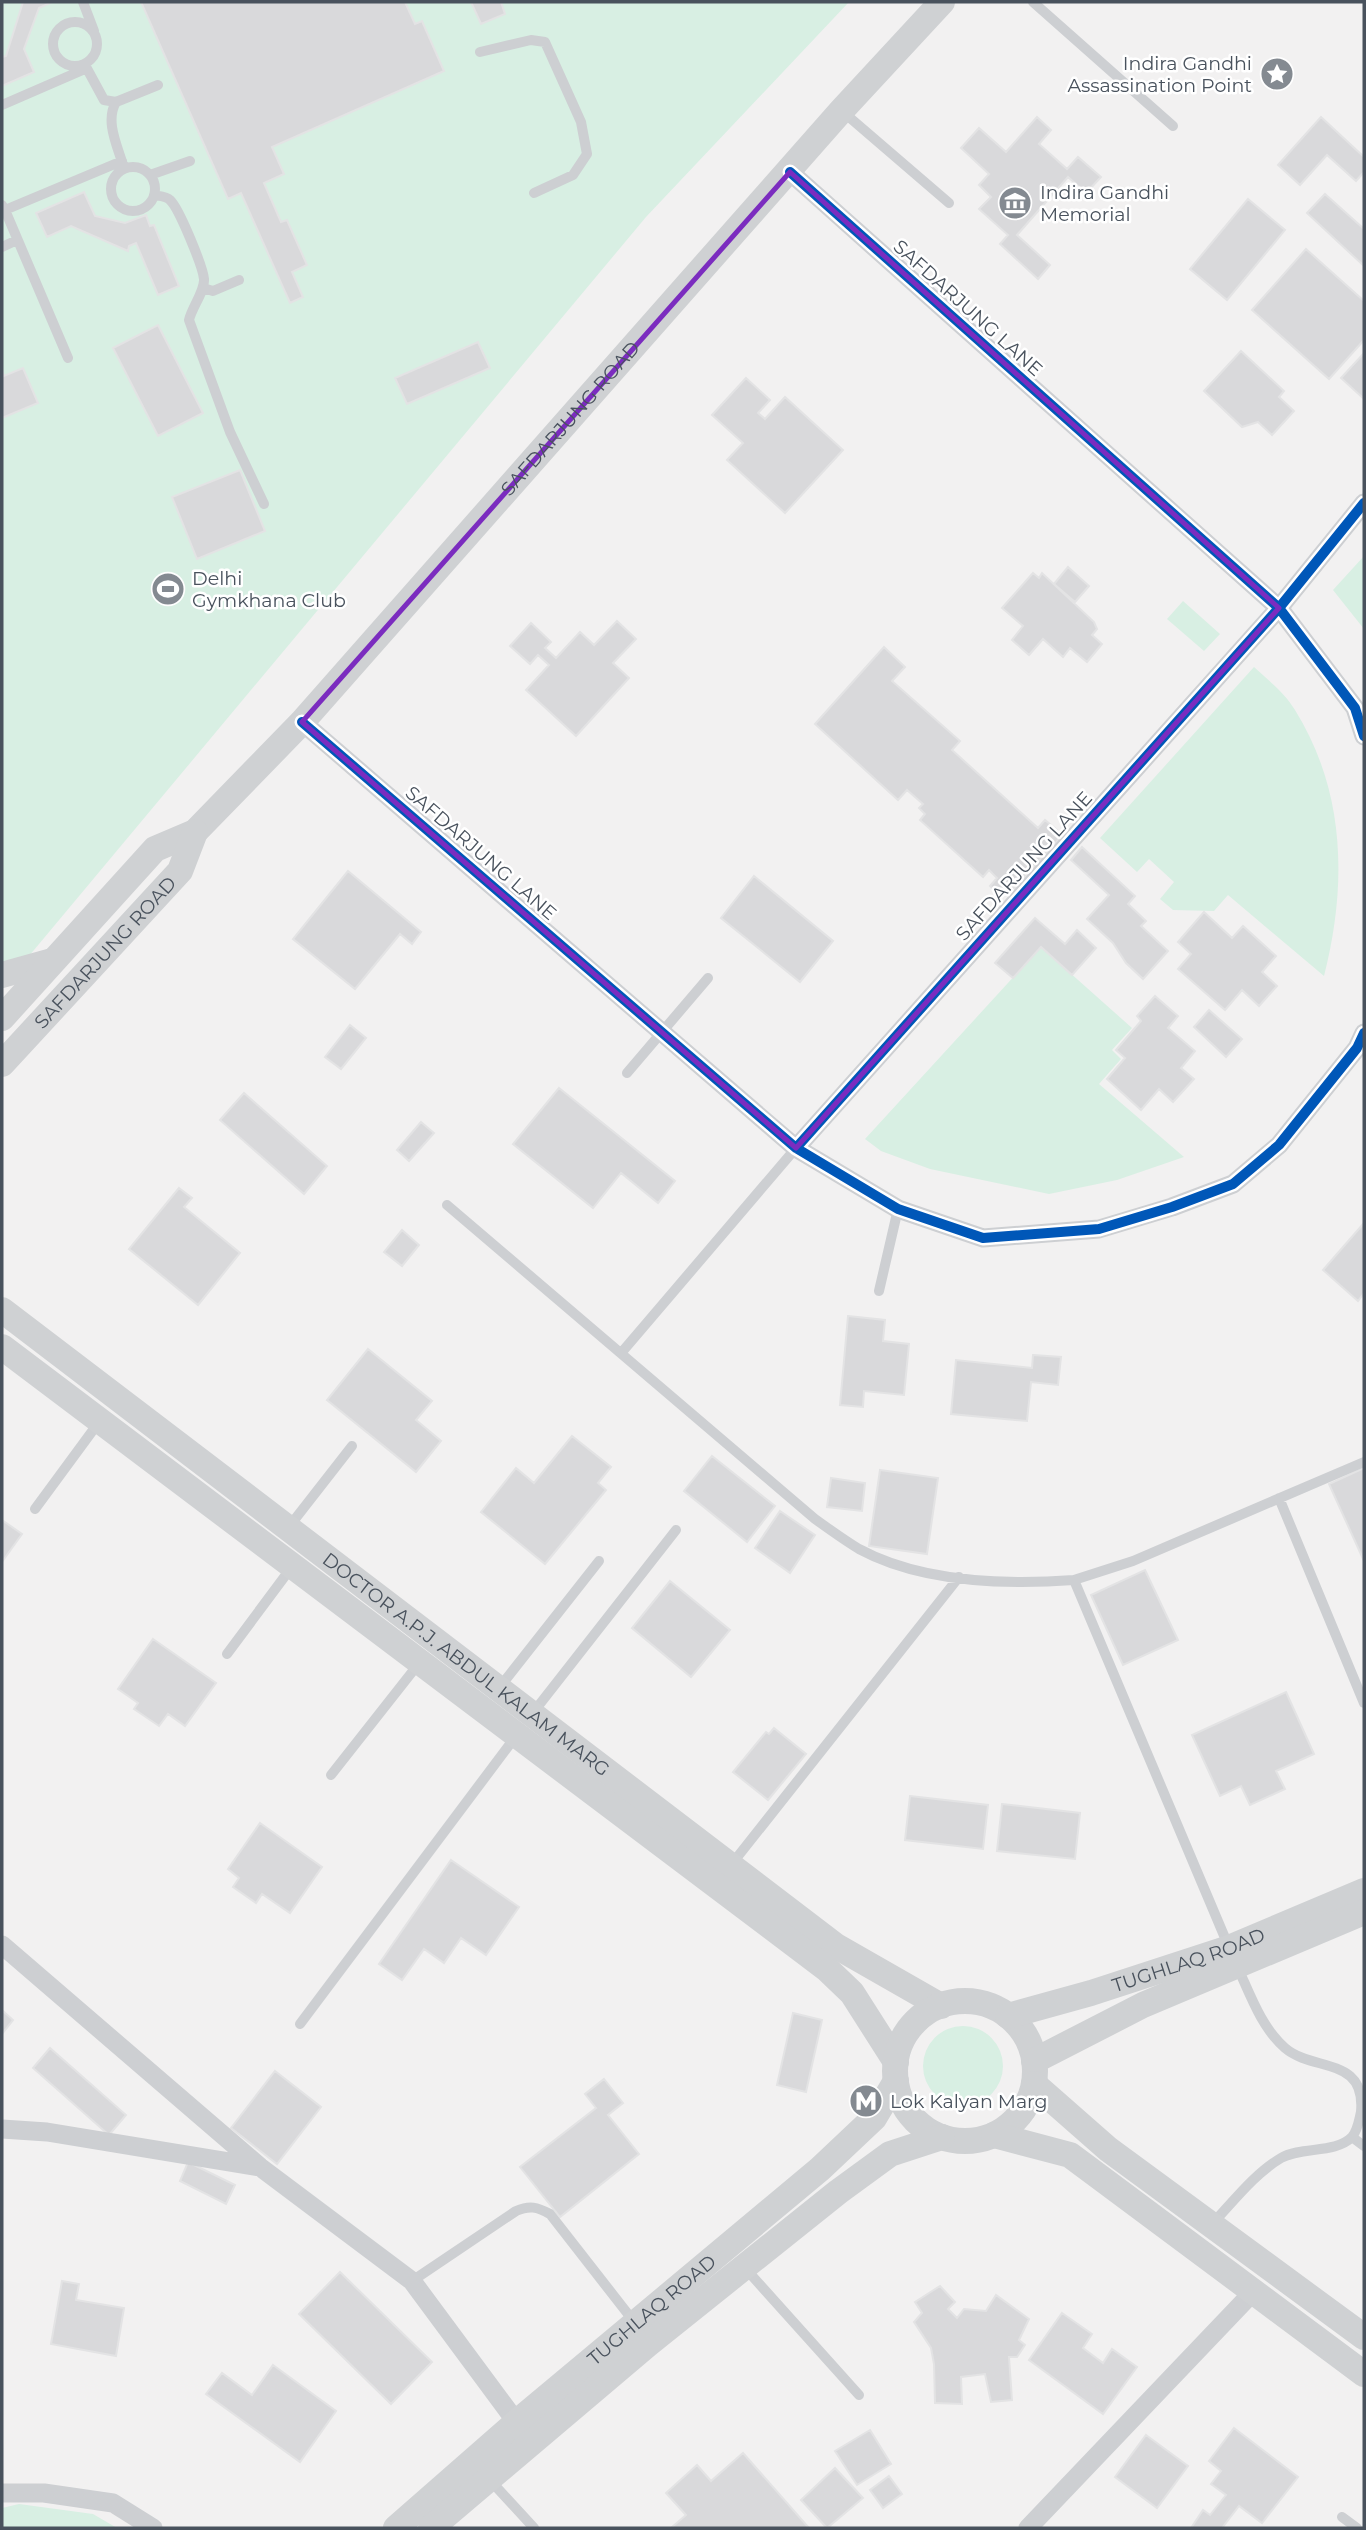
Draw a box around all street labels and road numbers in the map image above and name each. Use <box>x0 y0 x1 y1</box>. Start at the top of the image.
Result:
street label: SAFDARJUNG LANE <box>889 235 1047 381</box>
street label: SAFDARJUNG ROAD <box>496 336 644 500</box>
street label: SAFDARJUNG LANE <box>401 781 561 925</box>
street label: SAFDARJUNG LANE <box>951 787 1097 945</box>
street label: SAFDARJUNG ROAD <box>29 871 181 1033</box>
street label: DOCTOR A.P.J. ABDUL KALAM MARG <box>318 1547 614 1781</box>
street label: TUGHLAQ ROAD <box>1109 1923 1268 1997</box>
street label: TUGHLAQ ROAD <box>583 2250 720 2370</box>

